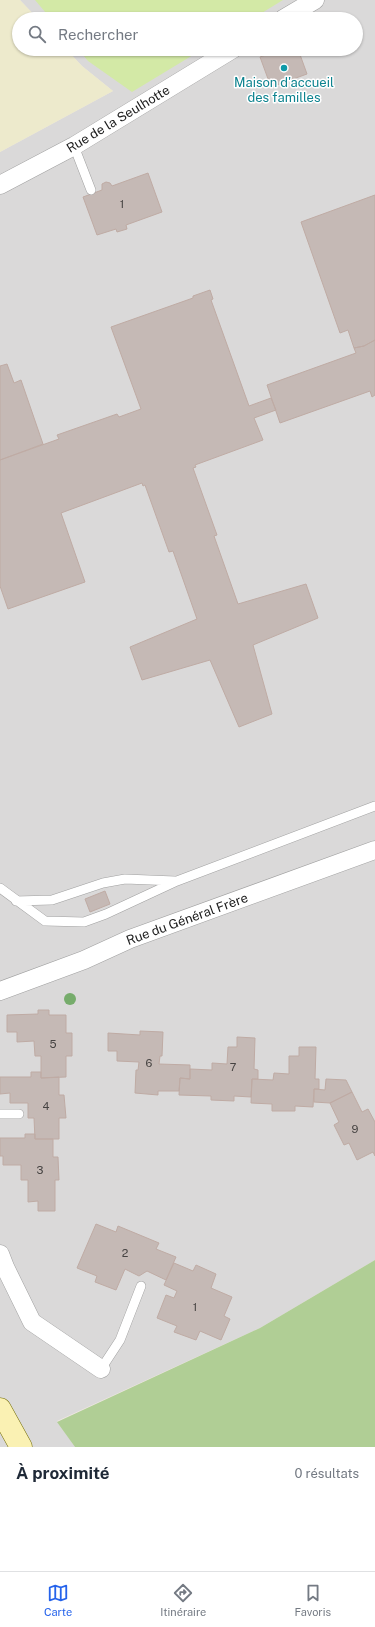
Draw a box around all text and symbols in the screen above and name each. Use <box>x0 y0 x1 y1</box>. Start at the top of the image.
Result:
search box <box>12 12 363 56</box>
icon: search <box>26 23 48 45</box>
text: Rechercher <box>58 26 138 43</box>
marker: Maison d'accueil des familles <box>279 63 289 73</box>
place label: Maison d'accueil des familles <box>234 75 334 105</box>
street label: Rue de la Seulhotte <box>64 82 172 156</box>
house number: 1 <box>120 198 124 210</box>
street label: Rue du Général Frère <box>124 890 250 948</box>
house number: 5 <box>49 1038 57 1050</box>
house number: 6 <box>146 1057 153 1069</box>
house number: 7 <box>230 1061 237 1073</box>
house number: 4 <box>43 1100 50 1112</box>
house number: 9 <box>352 1123 359 1135</box>
house number: 3 <box>37 1164 44 1176</box>
house number: 2 <box>122 1247 129 1259</box>
house number: 1 <box>193 1301 197 1313</box>
text: À proximité <box>16 1463 110 1483</box>
text: 0 résultats <box>294 1466 359 1481</box>
tab: Carte <box>44 1582 72 1618</box>
tab: Itinéraire <box>160 1582 206 1618</box>
tab: Favoris <box>294 1582 331 1618</box>

